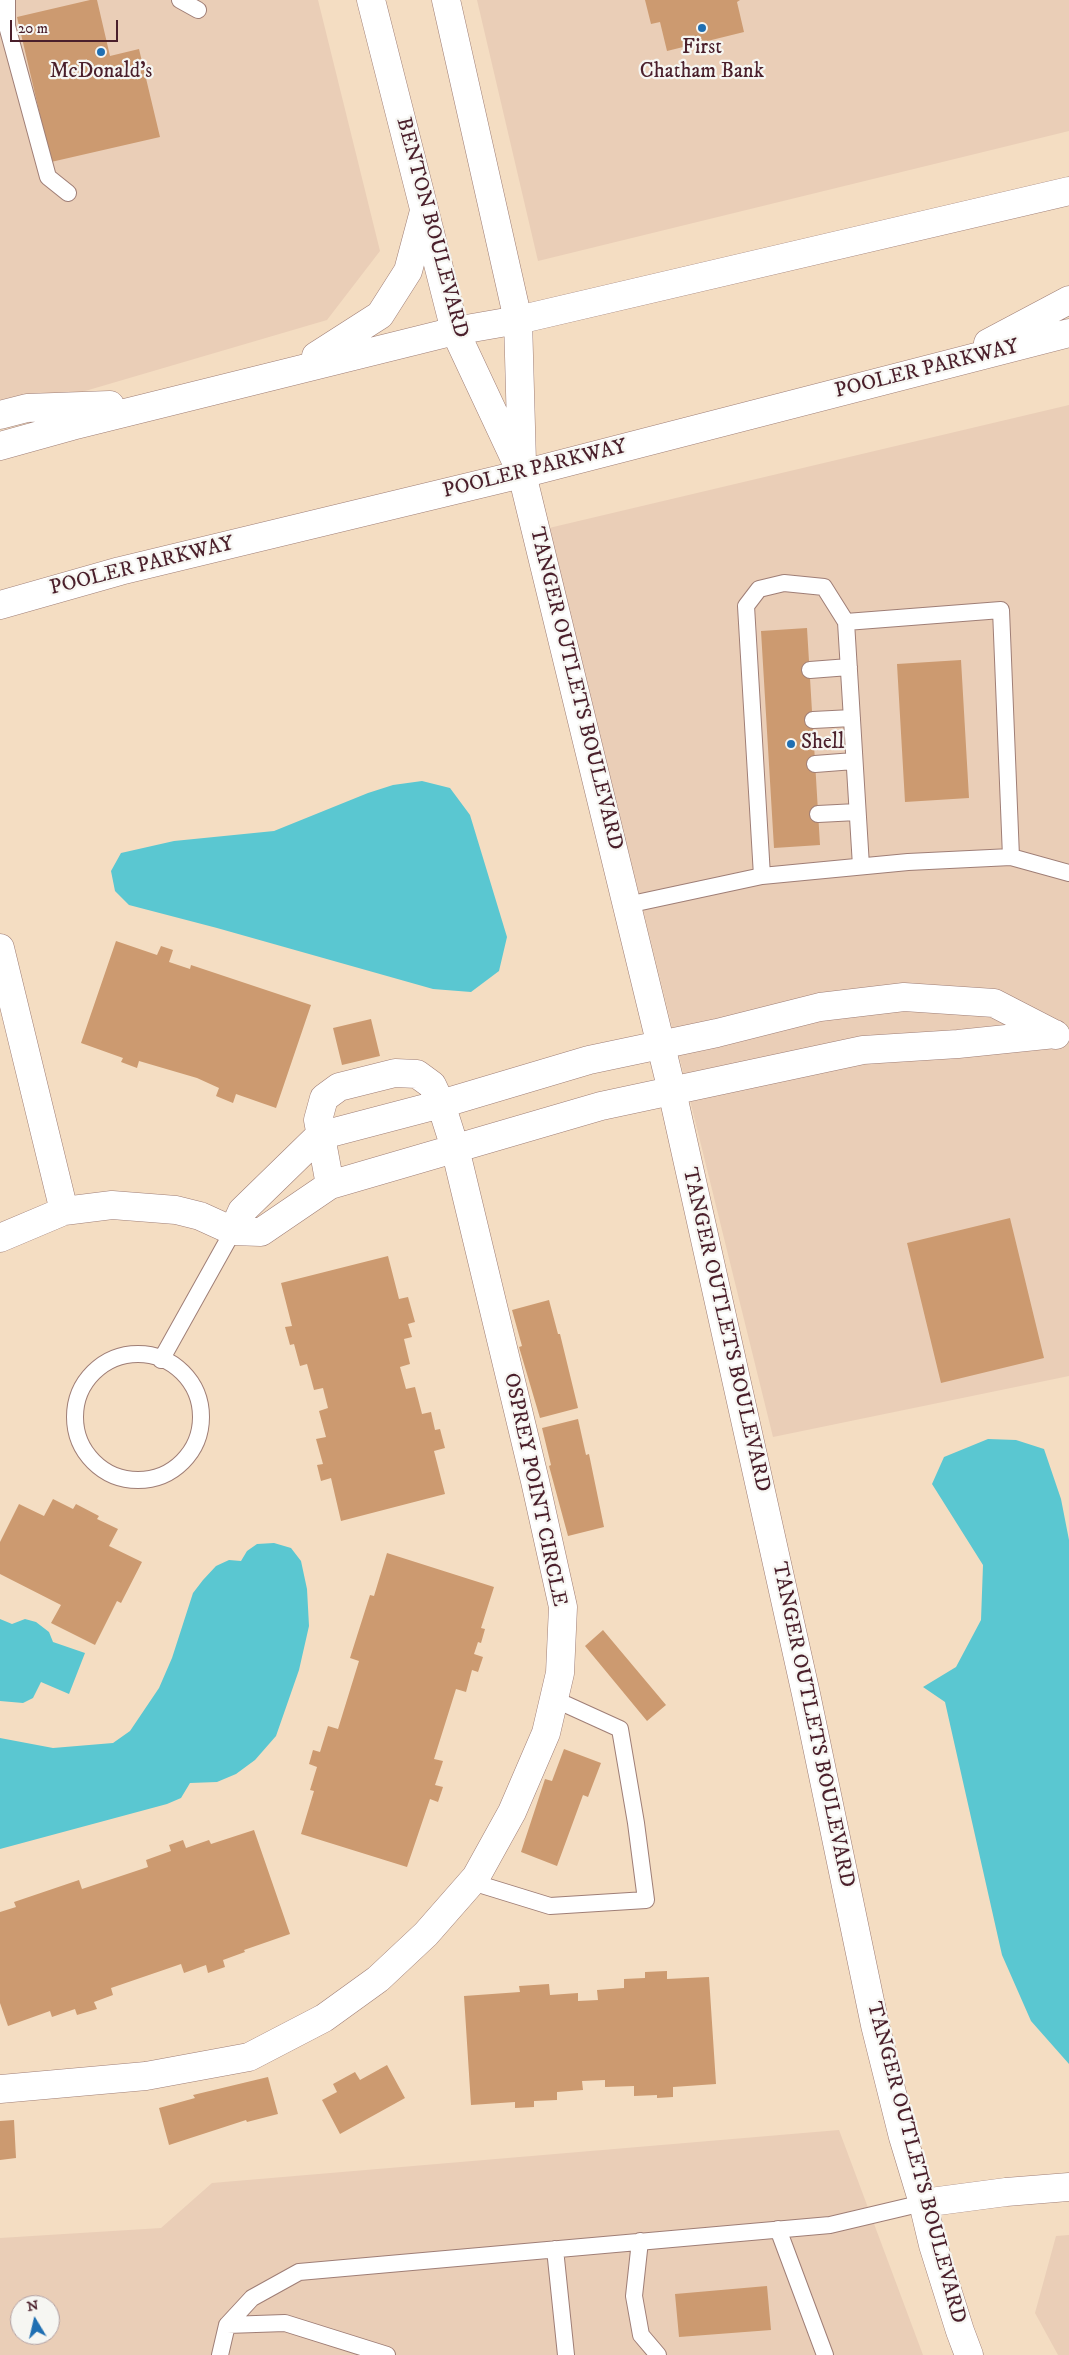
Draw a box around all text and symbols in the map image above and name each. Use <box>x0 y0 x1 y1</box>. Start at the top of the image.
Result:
scale bar <box>12 10 120 42</box>
text: 20 m <box>18 19 48 38</box>
marker: First Chatham Bank <box>696 22 708 34</box>
place label: First Chatham Bank <box>640 36 764 86</box>
marker: McDonald's <box>95 46 107 58</box>
place label: McDonald's <box>50 60 152 86</box>
street label: BENTON BOULEVARD <box>389 115 473 341</box>
street label: POOLER PARKWAY <box>833 335 1021 405</box>
street label: POOLER PARKWAY <box>441 435 629 505</box>
street label: TANGER OUTLETS BOULEVARD <box>523 525 627 853</box>
street label: POOLER PARKWAY <box>48 532 236 602</box>
place label: Shell <box>801 731 844 757</box>
marker: Shell <box>785 738 797 750</box>
street label: TANGER OUTLETS BOULEVARD <box>675 1166 775 1494</box>
street label: OSPREY POINT CIRCLE <box>497 1371 571 1609</box>
street label: TANGER OUTLETS BOULEVARD <box>765 1560 859 1890</box>
street label: TANGER OUTLETS BOULEVARD <box>860 1999 970 2327</box>
north arrow <box>10 2295 60 2345</box>
text: N <box>26 2296 40 2316</box>

